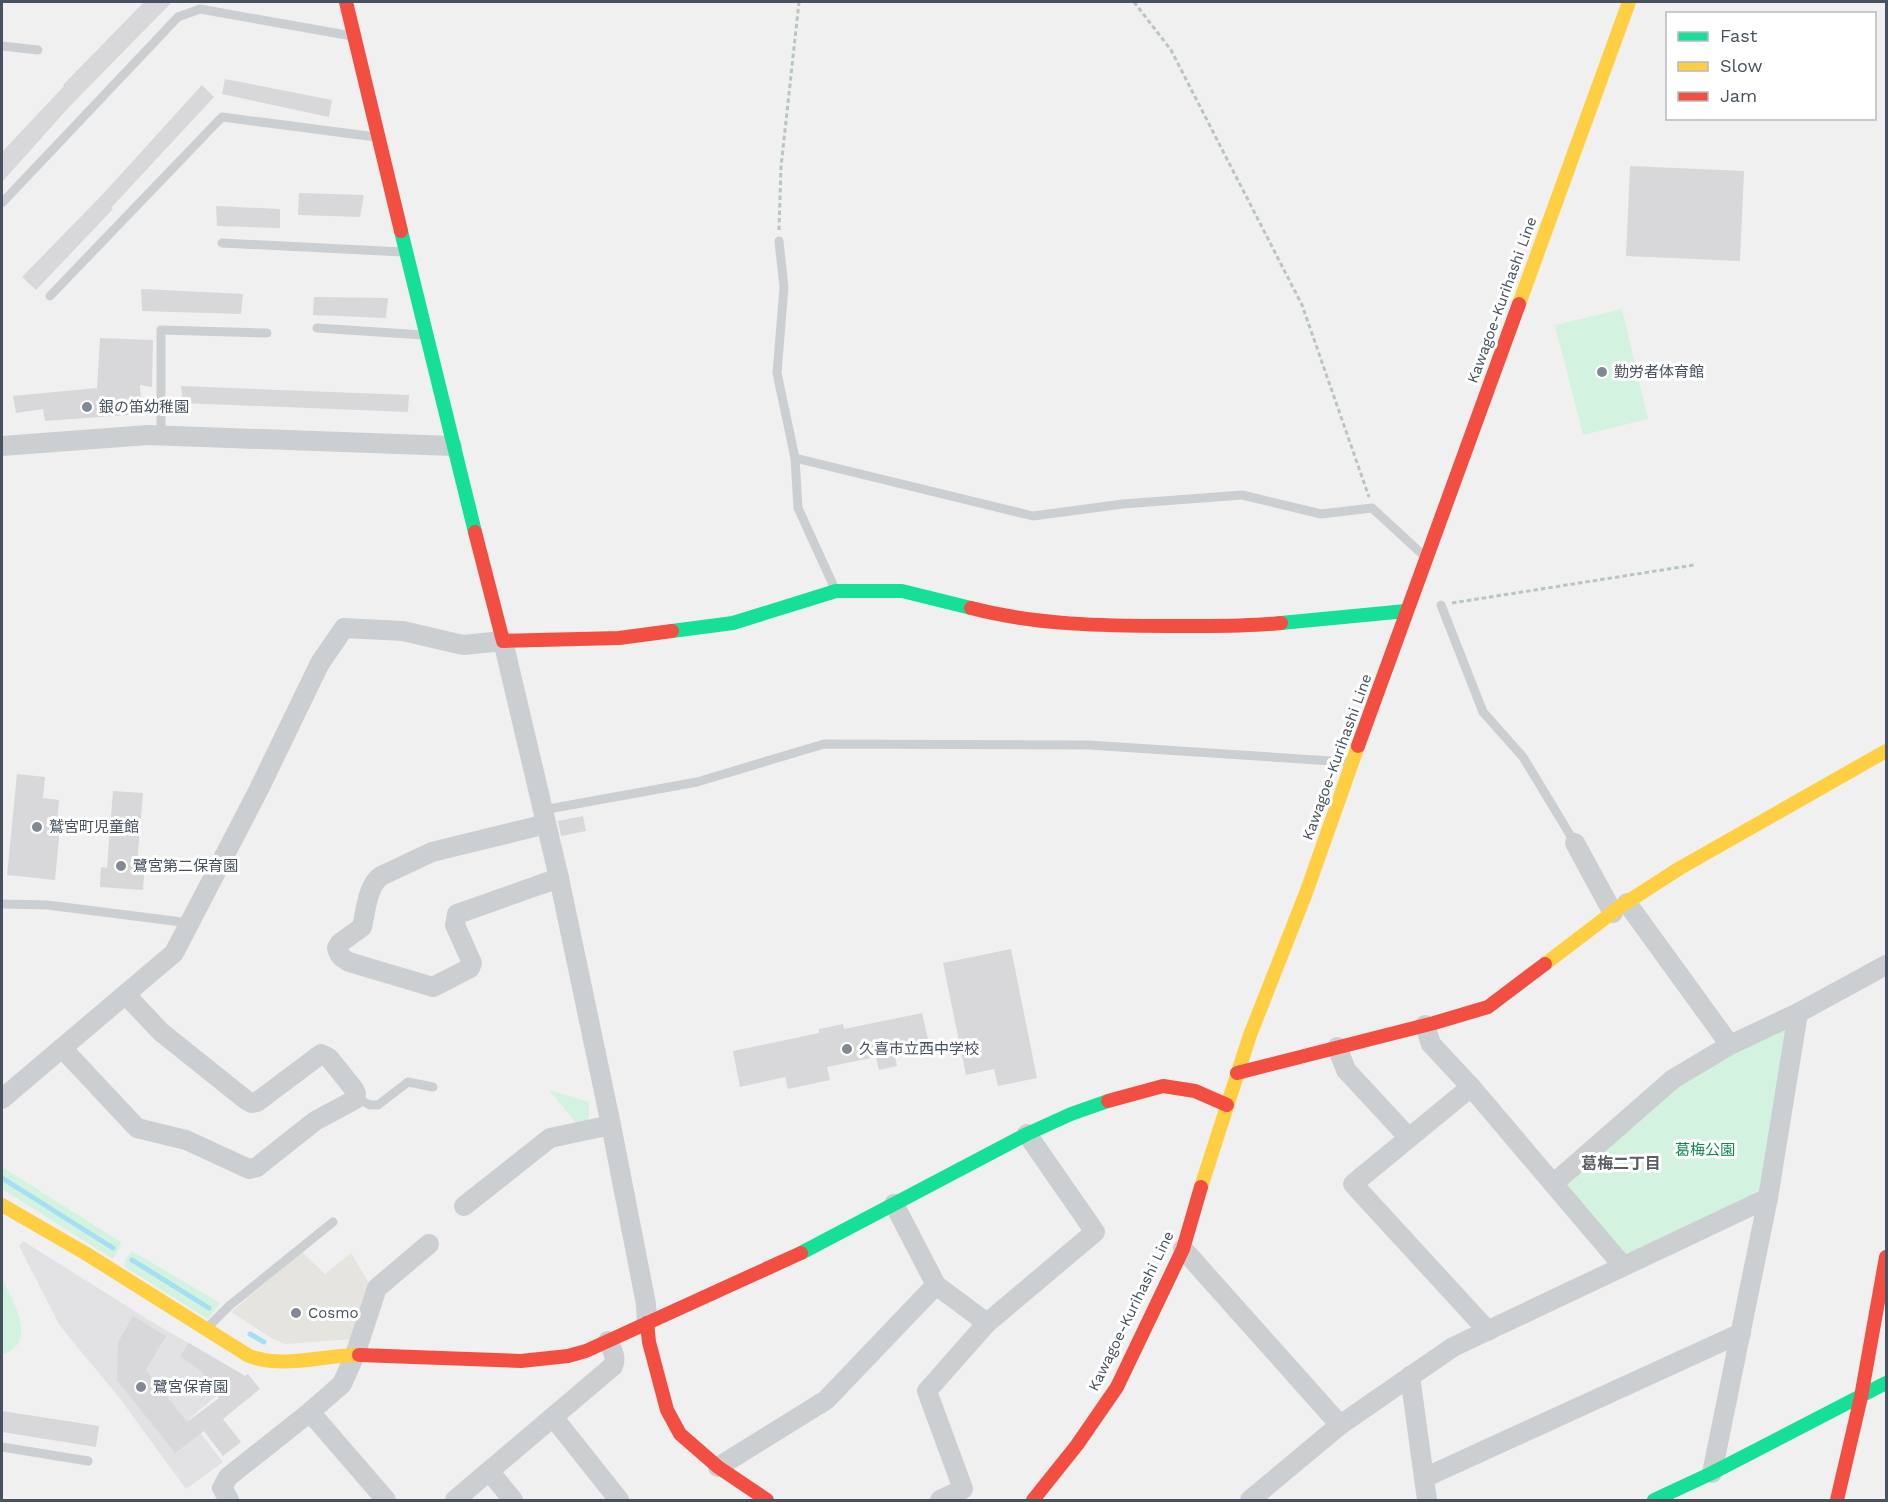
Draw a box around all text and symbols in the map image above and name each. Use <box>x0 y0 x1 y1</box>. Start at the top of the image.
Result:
legend <box>1666 12 1876 120</box>
text: Fast <box>1720 25 1758 46</box>
text: Slow <box>1720 55 1763 76</box>
text: Jam <box>1720 85 1757 106</box>
street label: Kawagoe-Kurihashi Line <box>1463 214 1541 386</box>
place label: 勤労者体育館 <box>1614 363 1704 381</box>
marker: 勤労者体育館 <box>1595 365 1609 379</box>
place label: 銀の笛幼稚園 <box>99 398 189 416</box>
marker: 銀の笛幼稚園 <box>80 400 94 414</box>
street label: Kawagoe-Kurihashi Line <box>1298 671 1376 843</box>
place label: 鷲宮町児童館 <box>49 818 139 836</box>
marker: 鷲宮町児童館 <box>30 820 44 834</box>
place label: 鷺宮第二保育園 <box>133 857 238 875</box>
marker: 鷺宮第二保育園 <box>114 859 128 873</box>
place label: 久喜市立西中学校 <box>859 1040 979 1058</box>
marker: 久喜市立西中学校 <box>840 1042 854 1056</box>
park label: 葛梅公園 <box>1675 1141 1735 1159</box>
district label: 葛梅二丁目 <box>1581 1154 1661 1173</box>
street label: Kawagoe-Kurihashi Line <box>1084 1228 1178 1394</box>
place label: Cosmo <box>308 1304 359 1322</box>
marker: Cosmo <box>289 1306 303 1320</box>
place label: 鷺宮保育園 <box>153 1378 228 1396</box>
marker: 鷺宮保育園 <box>134 1380 148 1394</box>

